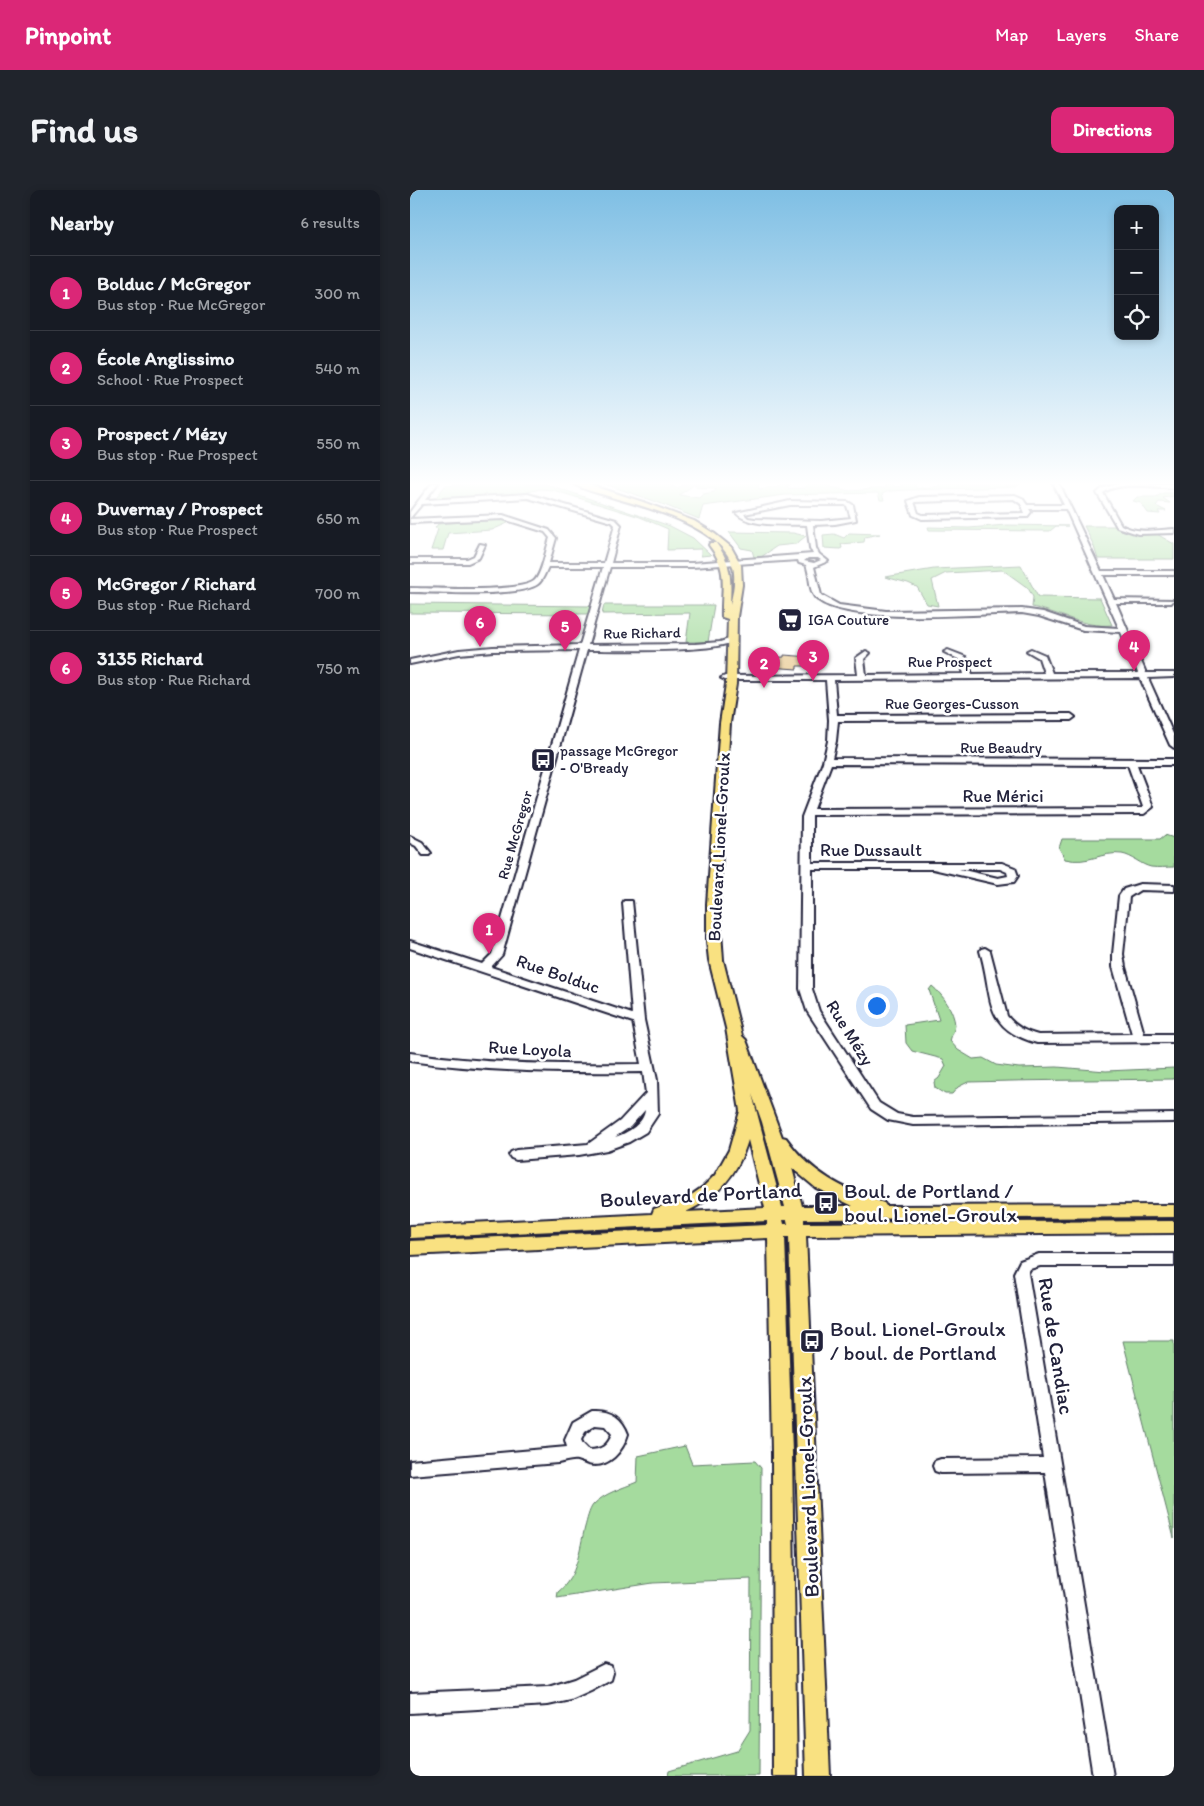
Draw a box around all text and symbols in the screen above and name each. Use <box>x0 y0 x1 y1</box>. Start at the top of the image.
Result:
text: Pinpoint <box>25 21 111 50</box>
text: Map <box>995 24 1028 46</box>
text: Layers <box>1056 24 1106 46</box>
text: Share <box>1134 24 1179 46</box>
button: Directions <box>1051 107 1174 153</box>
text: Find us <box>30 109 138 151</box>
map controls <box>1114 205 1159 340</box>
button: + <box>1114 205 1159 250</box>
text: Nearby <box>50 210 114 235</box>
text: 6 results <box>300 213 360 232</box>
button: − <box>1114 250 1159 295</box>
text: Bolduc / McGregor <box>97 272 251 295</box>
text: 1 <box>62 284 70 303</box>
text: 300 m <box>315 284 360 303</box>
text: Bus stop · Rue McGregor <box>97 295 265 314</box>
button: locate <box>1114 295 1159 340</box>
text: École Anglissimo <box>97 347 235 370</box>
text: 2 <box>62 359 70 378</box>
text: 540 m <box>315 359 360 378</box>
text: School · Rue Prospect <box>97 370 244 389</box>
text: Prospect / Mézy <box>97 422 227 445</box>
text: 3 <box>62 434 70 453</box>
text: 550 m <box>316 434 360 453</box>
text: Bus stop · Rue Prospect <box>97 445 258 464</box>
text: Duvernay / Prospect <box>97 497 263 520</box>
text: 4 <box>61 509 71 528</box>
text: 650 m <box>316 509 360 528</box>
text: Bus stop · Rue Prospect <box>97 520 258 539</box>
text: McGregor / Richard <box>97 572 256 595</box>
text: 5 <box>62 584 70 603</box>
text: 700 m <box>315 584 360 603</box>
text: Bus stop · Rue Richard <box>97 595 251 614</box>
pin: 6 <box>464 606 496 647</box>
supermarket icon: IGA Couture <box>777 607 803 633</box>
pin: 5 <box>549 610 581 651</box>
place label: IGA Couture <box>808 611 889 629</box>
street label: Rue Richard <box>603 623 682 643</box>
pin: 4 <box>1118 630 1150 671</box>
pin: 3 <box>797 640 829 681</box>
text: 3135 Richard <box>97 647 203 670</box>
pin: 2 <box>748 647 780 688</box>
street label: Rue Prospect <box>908 653 993 671</box>
text: 6 <box>62 659 70 678</box>
text: 750 m <box>317 659 360 678</box>
text: Bus stop · Rue Richard <box>97 670 251 689</box>
street label: Rue Georges-Cusson <box>885 695 1020 713</box>
street label: Rue Beaudry <box>960 739 1042 757</box>
place label: passage McGregor - O'Bready <box>560 742 678 777</box>
bus stop icon: passage McGregor - O'Bready <box>530 747 556 773</box>
street label: Boulevard Lionel-Groulx <box>703 752 735 942</box>
street label: Rue Mérici <box>962 785 1044 807</box>
street label: Rue McGregor <box>494 788 536 881</box>
street label: Rue Dussault <box>820 839 922 861</box>
pin: 1 <box>473 913 505 954</box>
street label: Rue Bolduc <box>513 949 603 999</box>
your location <box>864 993 890 1019</box>
street label: Rue Mézy <box>821 996 879 1070</box>
street label: Rue Loyola <box>488 1036 572 1062</box>
street label: Boulevard de Portland <box>599 1177 803 1212</box>
place label: Boul. de Portland / boul. Lionel-Groulx <box>844 1178 1018 1227</box>
bus stop icon: Boul. de Portland / boul. Lionel-Groulx <box>813 1190 839 1216</box>
street label: Rue de Candiac <box>1033 1276 1080 1416</box>
place label: Boul. Lionel-Groulx / boul. de Portland <box>830 1316 1006 1365</box>
bus stop icon: Boul. Lionel-Groulx / boul. de Portland <box>799 1328 825 1354</box>
street label: Boulevard Lionel-Groulx <box>791 1376 824 1598</box>

